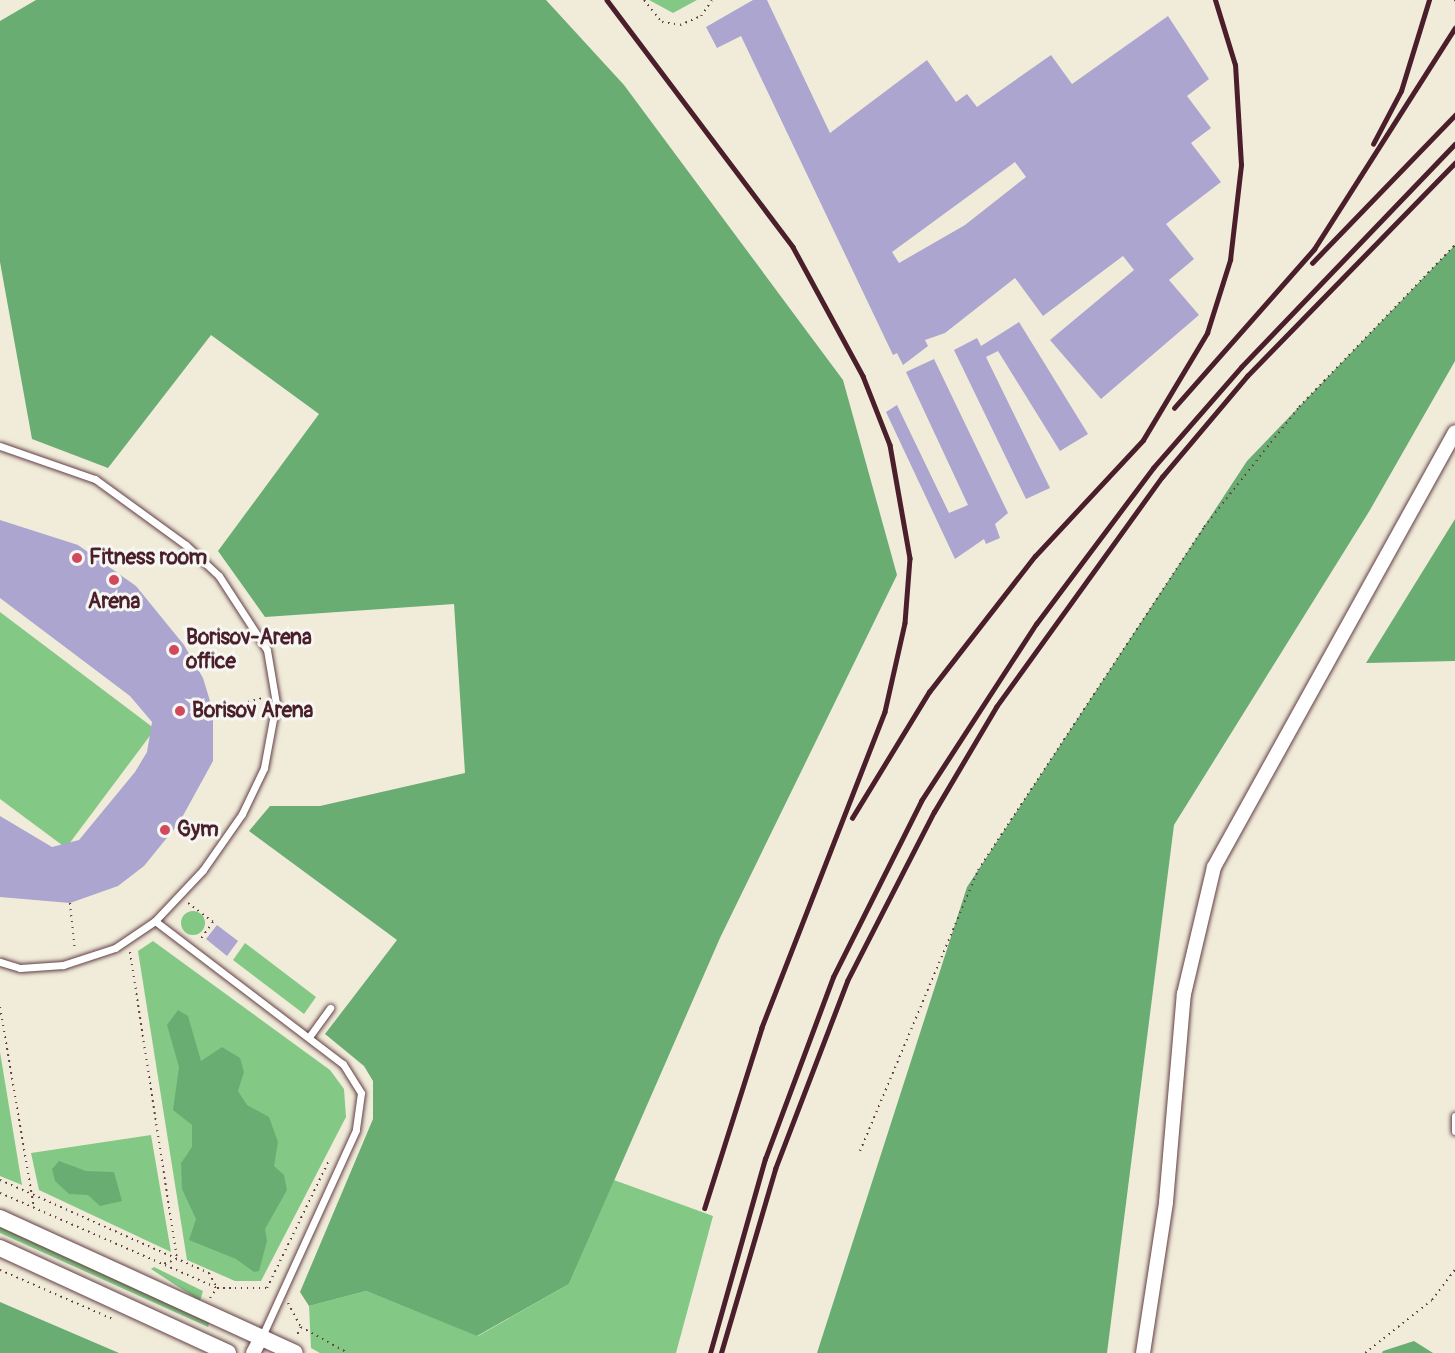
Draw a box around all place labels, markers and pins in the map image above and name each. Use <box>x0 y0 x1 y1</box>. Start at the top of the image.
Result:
place label: Fitness room <box>89 545 207 571</box>
marker: Fitness room <box>70 551 84 565</box>
marker: Arena <box>107 573 121 587</box>
place label: Arena <box>88 589 140 615</box>
place label: Borisov-Arena office <box>186 625 312 675</box>
marker: Borisov-Arena office <box>167 643 181 657</box>
place label: Borisov Arena <box>192 698 313 724</box>
marker: Borisov Arena <box>173 704 187 718</box>
place label: Gym <box>177 817 219 843</box>
marker: Gym <box>158 823 172 837</box>

